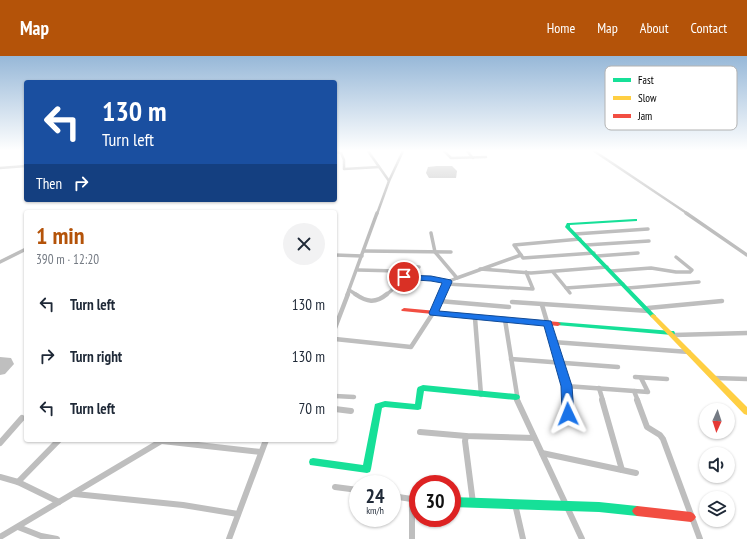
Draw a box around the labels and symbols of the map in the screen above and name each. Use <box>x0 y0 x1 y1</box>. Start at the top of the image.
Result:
legend <box>605 66 737 130</box>
text: Fast <box>638 73 654 87</box>
text: Slow <box>638 91 657 105</box>
text: Jam <box>637 109 652 123</box>
pin <box>387 260 421 294</box>
position arrow <box>547 393 589 435</box>
north arrow <box>699 403 735 439</box>
speed limit sign: 30 <box>409 475 461 527</box>

